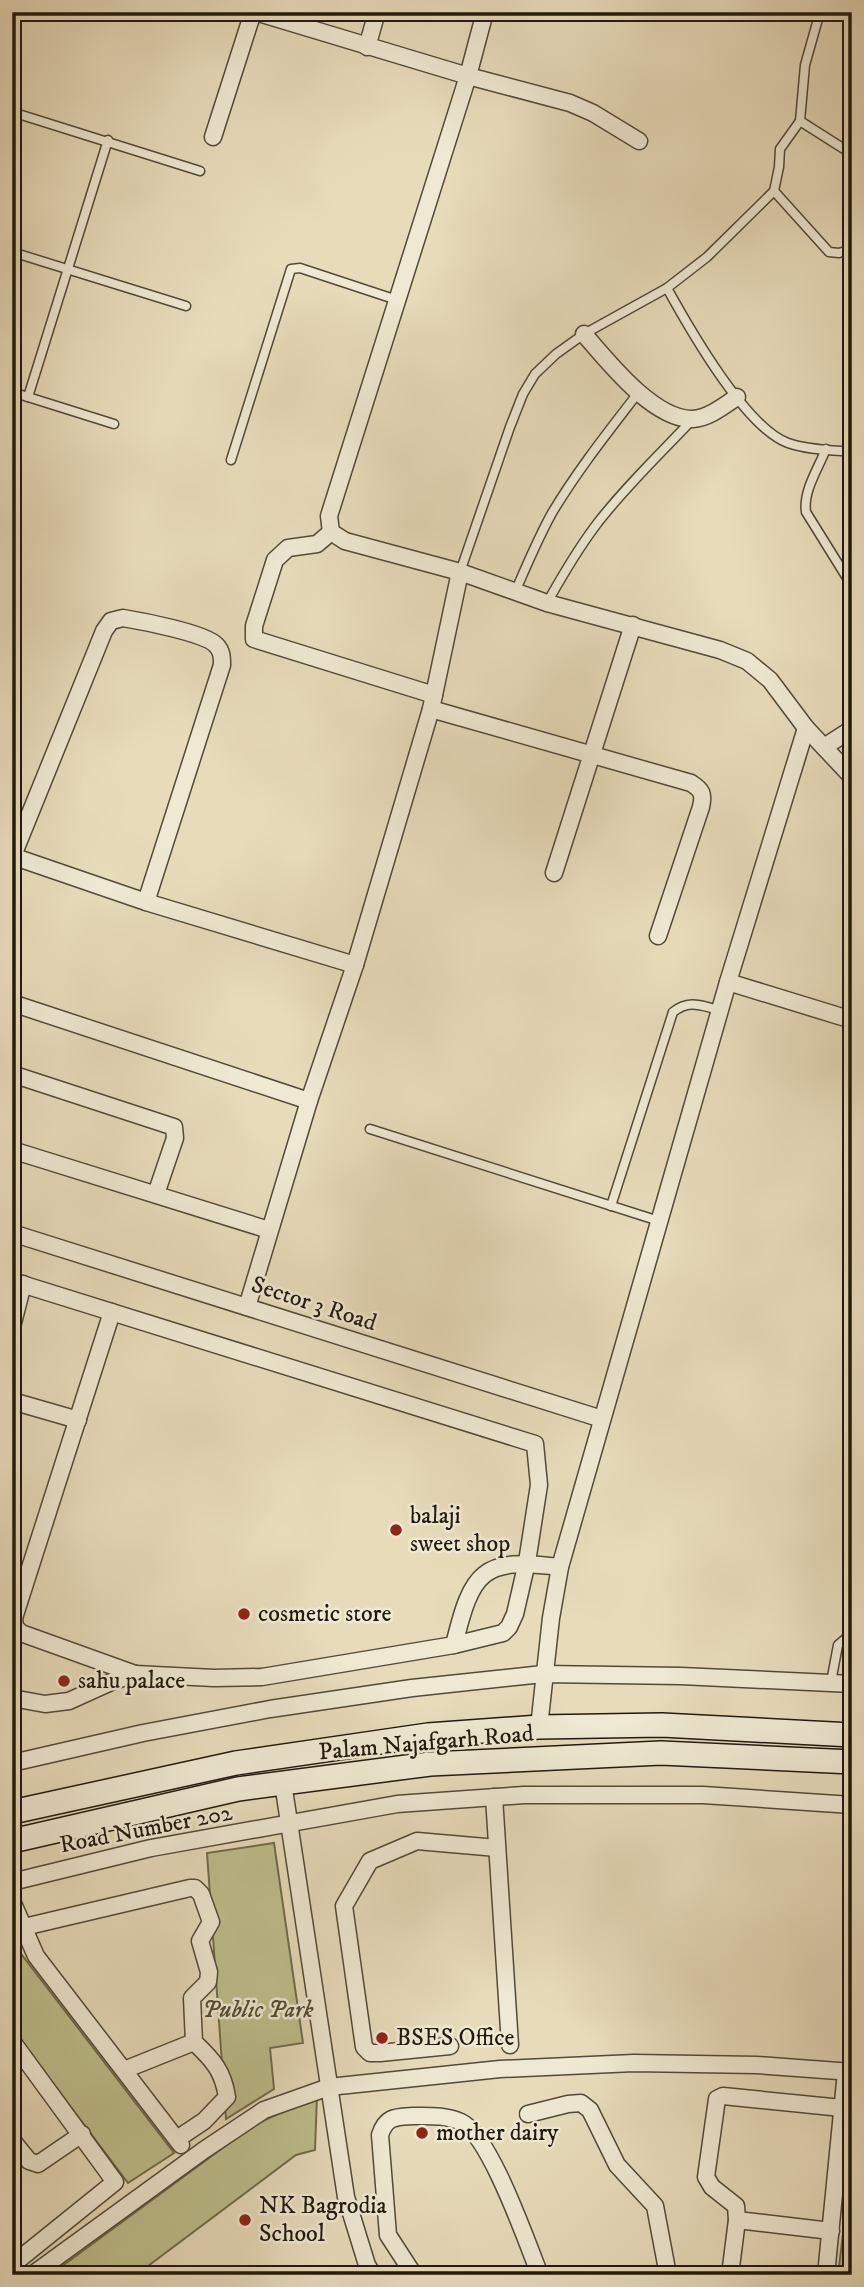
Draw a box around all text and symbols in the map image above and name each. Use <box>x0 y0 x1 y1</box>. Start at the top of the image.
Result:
street label: Sector 3 Road <box>248 1270 380 1338</box>
place label: balaji sweet shop <box>410 1501 510 1559</box>
marker: balaji sweet shop <box>388 1522 404 1538</box>
place label: cosmetic store <box>258 1599 391 1629</box>
marker: cosmetic store <box>236 1606 252 1622</box>
place label: sahu palace <box>78 1666 185 1696</box>
marker: sahu palace <box>56 1673 72 1689</box>
street label: Palam Najafgarh Road <box>317 1719 535 1767</box>
street label: Road Number 202 <box>57 1798 235 1860</box>
park label: Public Park <box>202 1995 314 2025</box>
place label: BSES Office <box>396 2023 515 2053</box>
marker: BSES Office <box>374 2030 390 2046</box>
place label: mother dairy <box>436 2118 559 2148</box>
marker: mother dairy <box>414 2125 430 2141</box>
place label: NK Bagrodia School <box>259 2191 388 2249</box>
marker: NK Bagrodia School <box>237 2212 253 2228</box>

